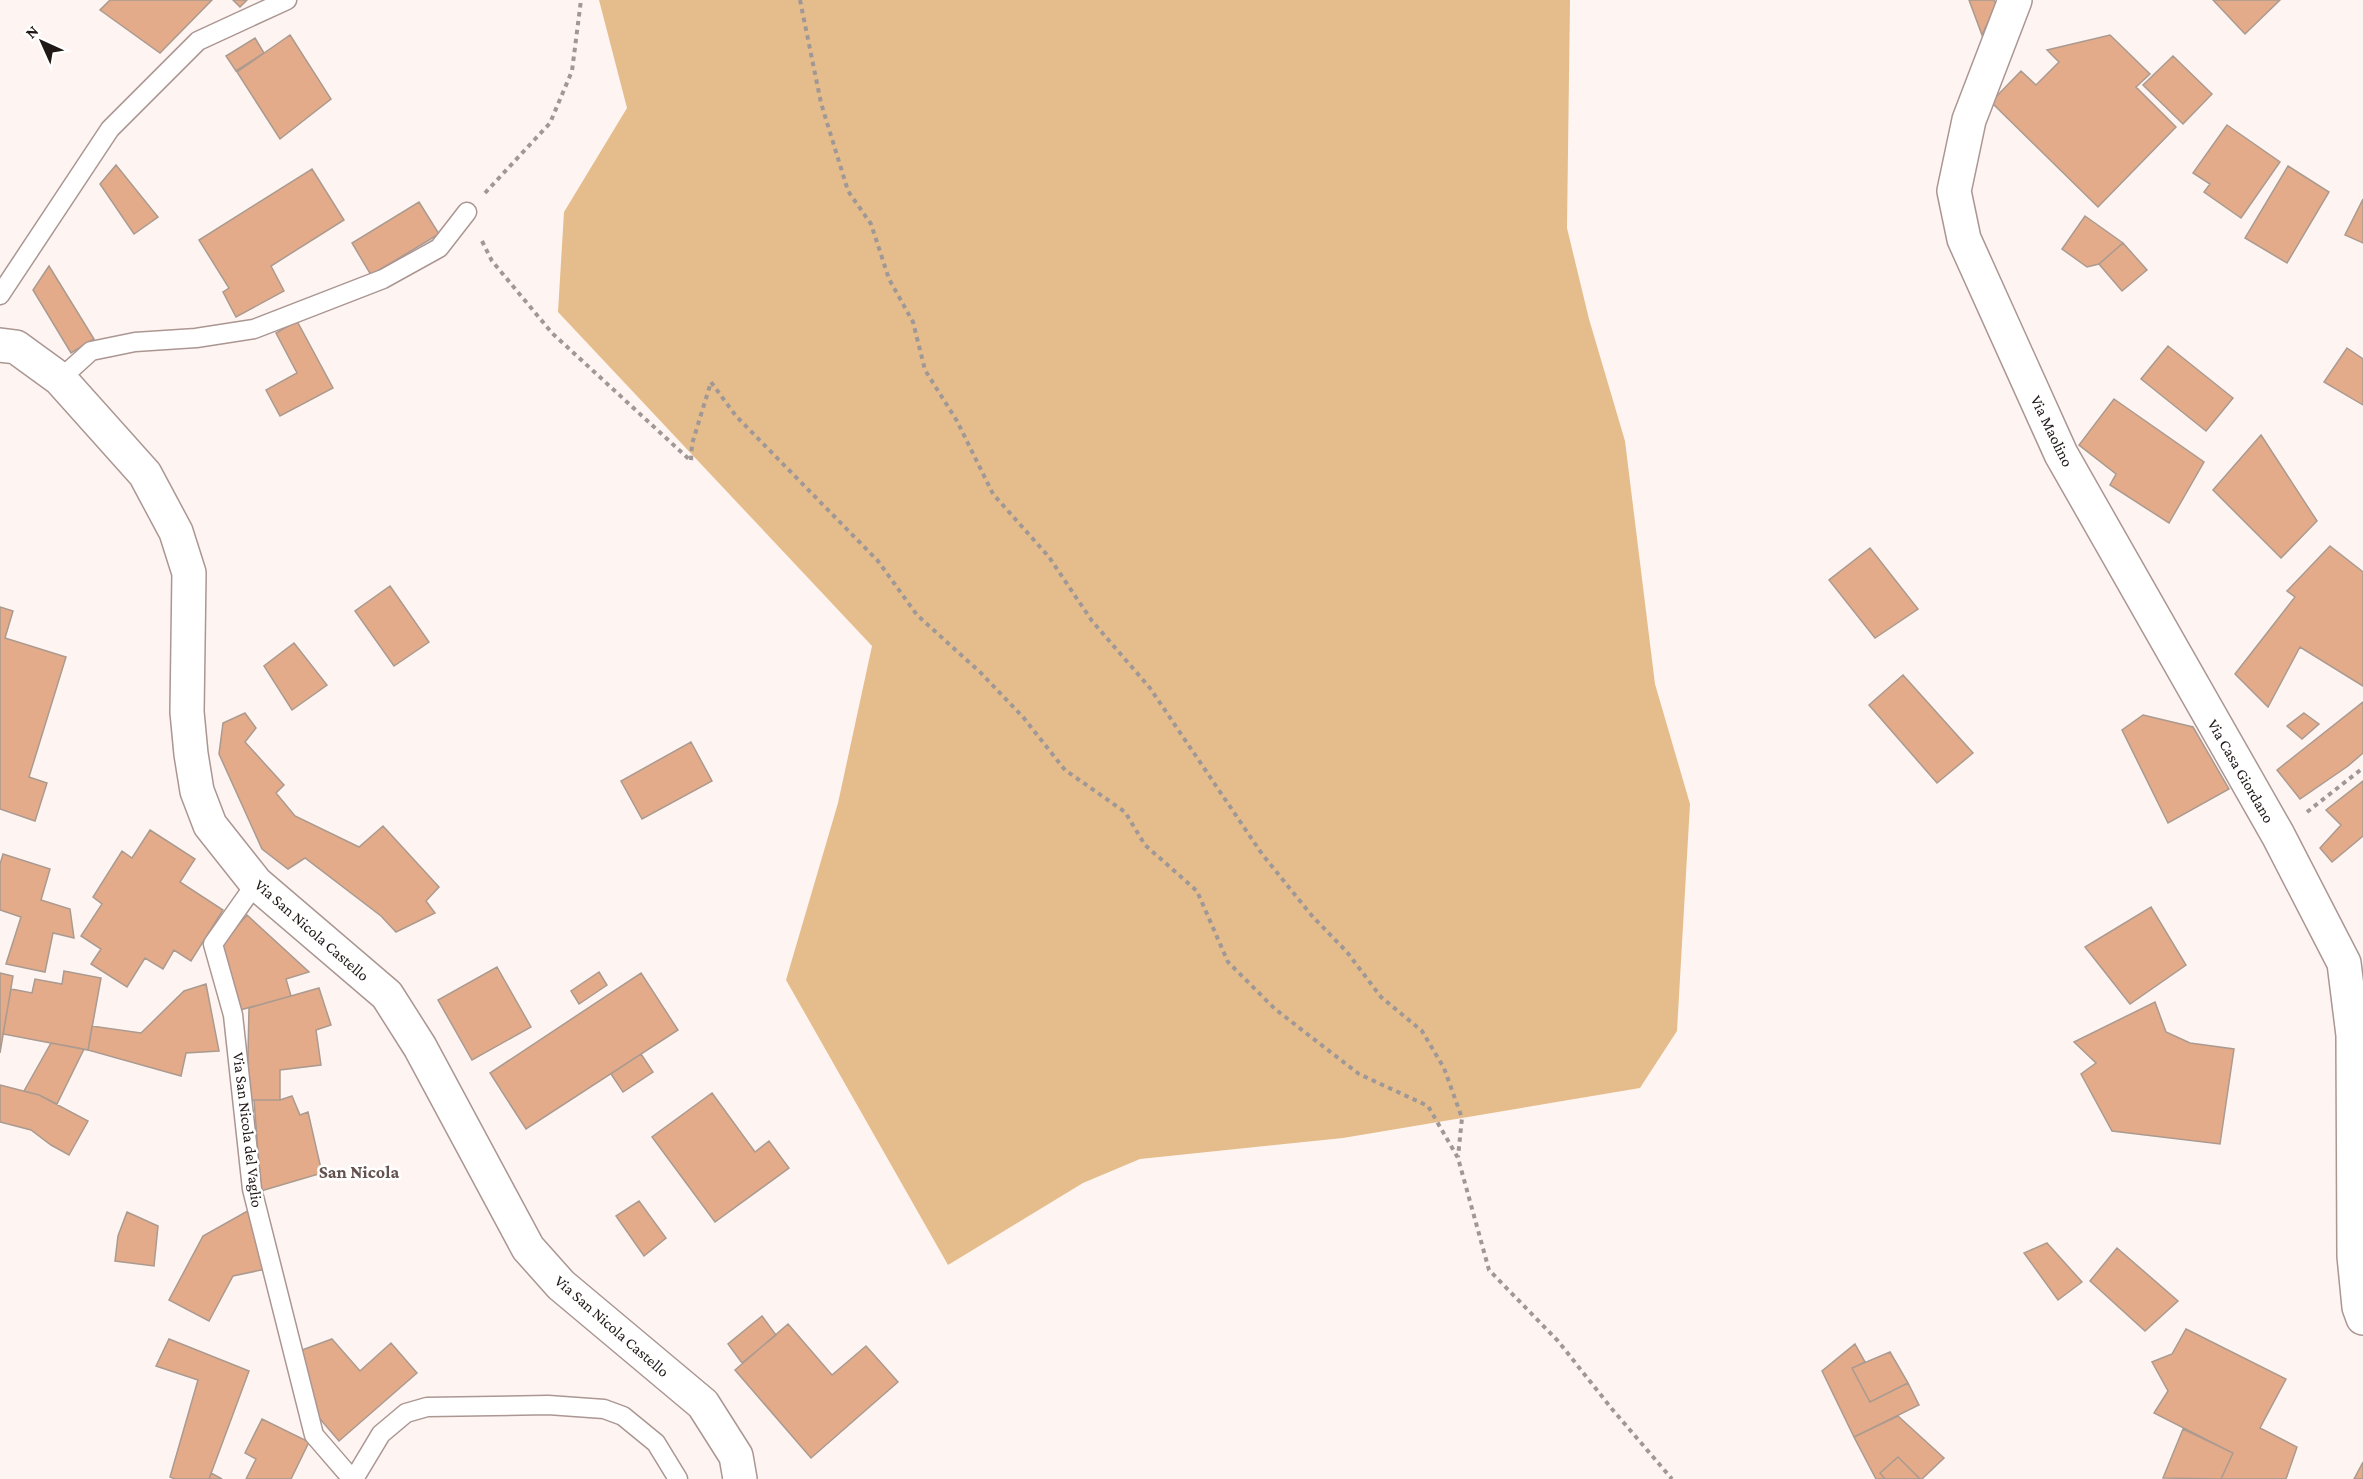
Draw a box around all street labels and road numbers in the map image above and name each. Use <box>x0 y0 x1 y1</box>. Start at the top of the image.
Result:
street label: Via Maolino <box>2027 393 2077 469</box>
street label: Via Casa Giordano <box>2204 716 2278 826</box>
street label: Via San Nicola Castello <box>252 876 372 984</box>
street label: Via San Nicola del Vaglio <box>229 1051 266 1209</box>
street label: Via San Nicola Castello <box>552 1272 672 1380</box>

